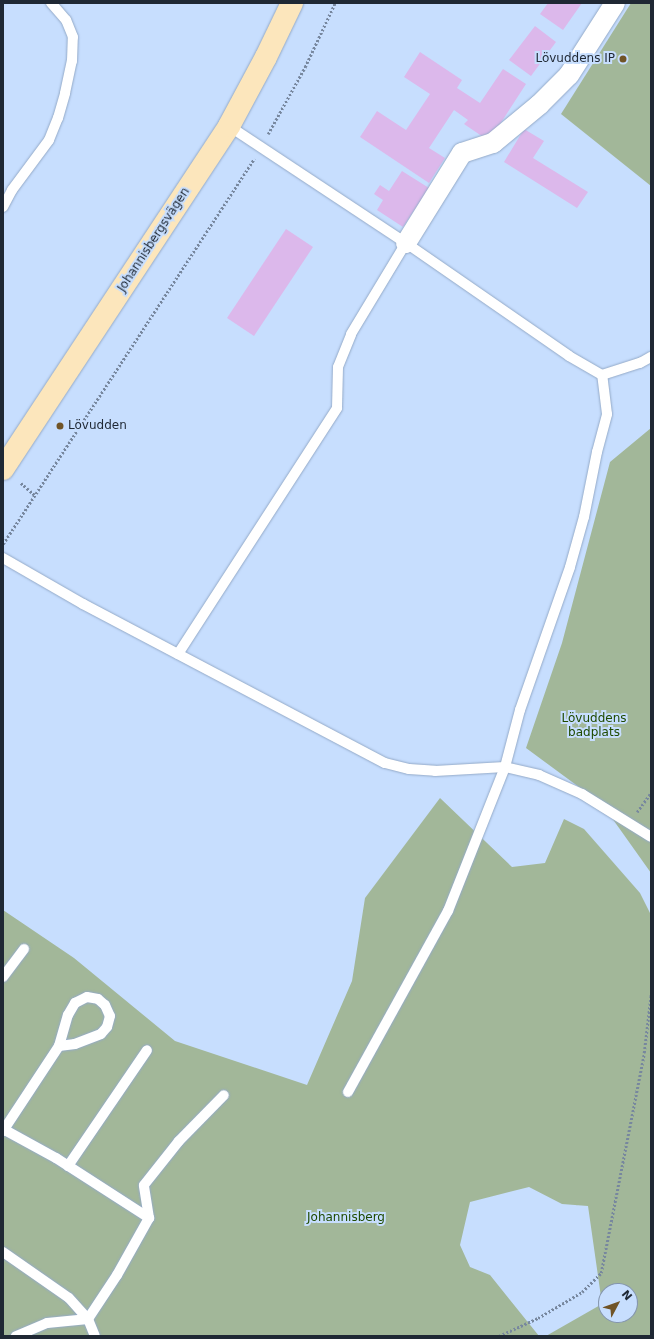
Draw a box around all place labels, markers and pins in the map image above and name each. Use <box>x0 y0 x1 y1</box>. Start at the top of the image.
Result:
place label: Lövuddens IP <box>535 52 615 66</box>
marker: Lövuddens IP <box>618 54 628 64</box>
place label: Lövudden <box>68 419 127 433</box>
marker: Lövudden <box>55 421 65 431</box>

